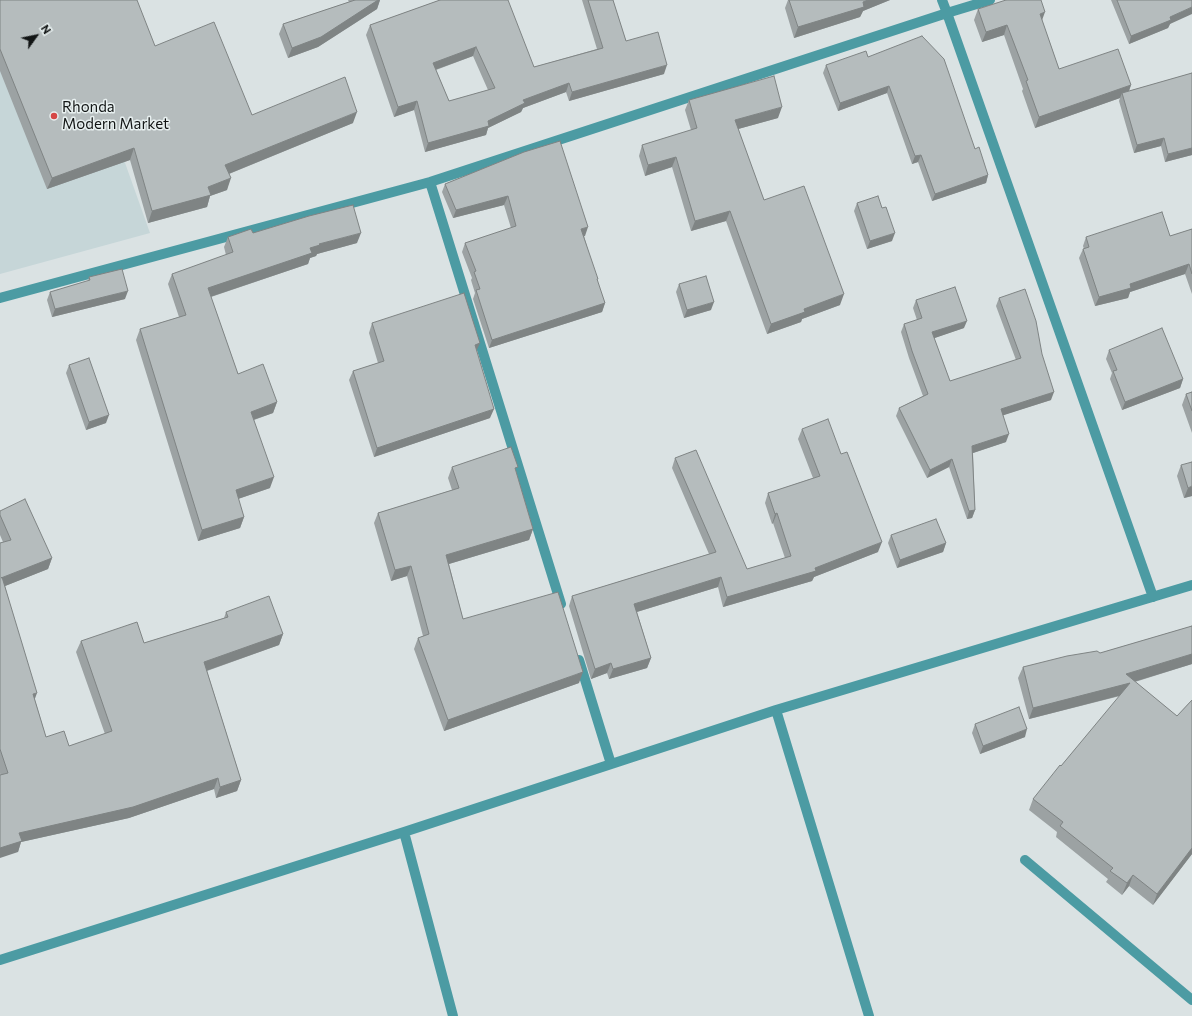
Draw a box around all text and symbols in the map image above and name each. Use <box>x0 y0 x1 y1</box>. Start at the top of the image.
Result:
north arrow <box>16 16 56 56</box>
text: N <box>39 22 54 36</box>
place label: Rhonda Modern Market <box>62 98 169 133</box>
marker: Rhonda Modern Market <box>49 111 59 121</box>

